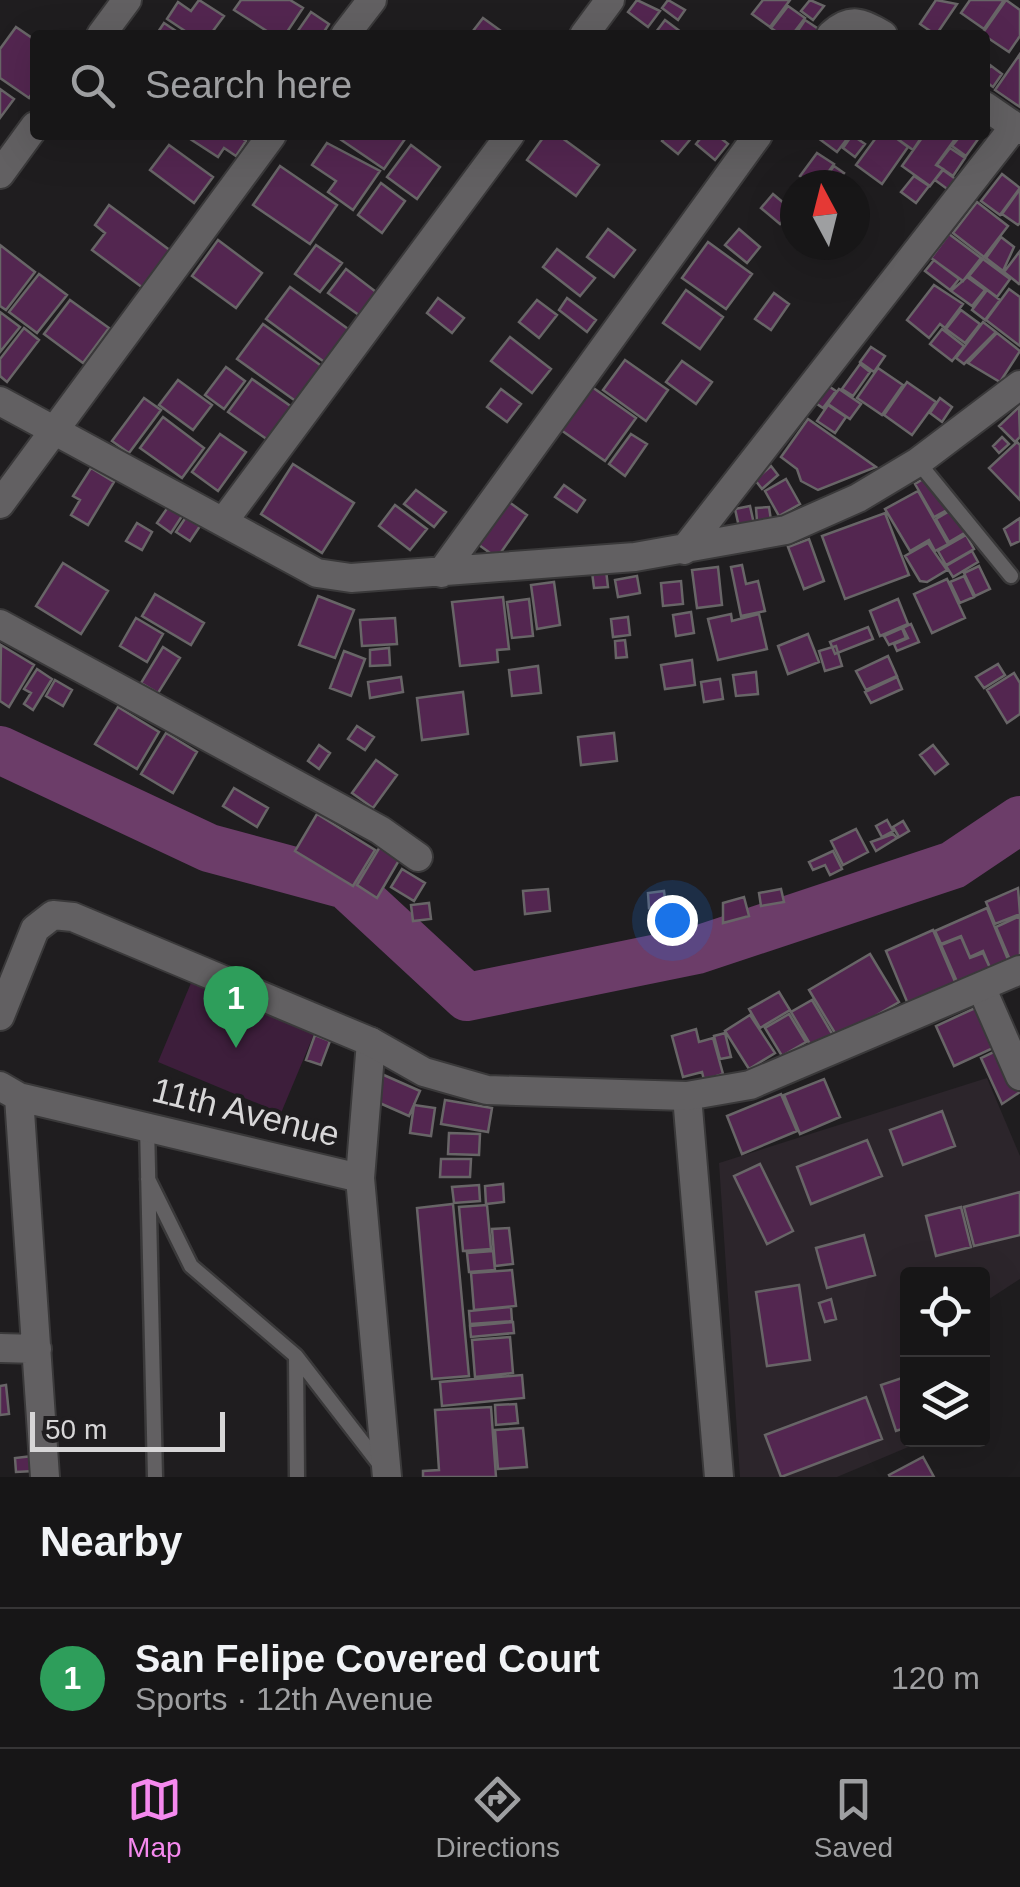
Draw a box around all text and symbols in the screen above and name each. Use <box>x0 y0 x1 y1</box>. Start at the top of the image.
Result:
search box <box>30 30 990 140</box>
icon: search <box>65 58 120 113</box>
text: Search here <box>145 64 352 106</box>
north arrow <box>780 170 870 260</box>
your location <box>647 895 698 946</box>
pin: 1 <box>204 966 268 1048</box>
street label: 11th Avenue <box>149 1069 344 1154</box>
map controls <box>900 1267 990 1447</box>
button: locate <box>900 1267 990 1357</box>
button: layers <box>900 1357 990 1447</box>
scale bar <box>30 1407 225 1452</box>
text: 50 m <box>45 1414 107 1445</box>
text: Nearby <box>40 1518 182 1565</box>
text: San Felipe Covered Court <box>135 1638 600 1680</box>
text: 1 <box>64 1660 81 1696</box>
text: 120 m <box>891 1660 980 1696</box>
text: Sports · 12th Avenue <box>135 1681 433 1717</box>
tab: Map <box>127 1772 182 1864</box>
tab: Directions <box>436 1772 560 1864</box>
tab: Saved <box>814 1772 893 1864</box>

